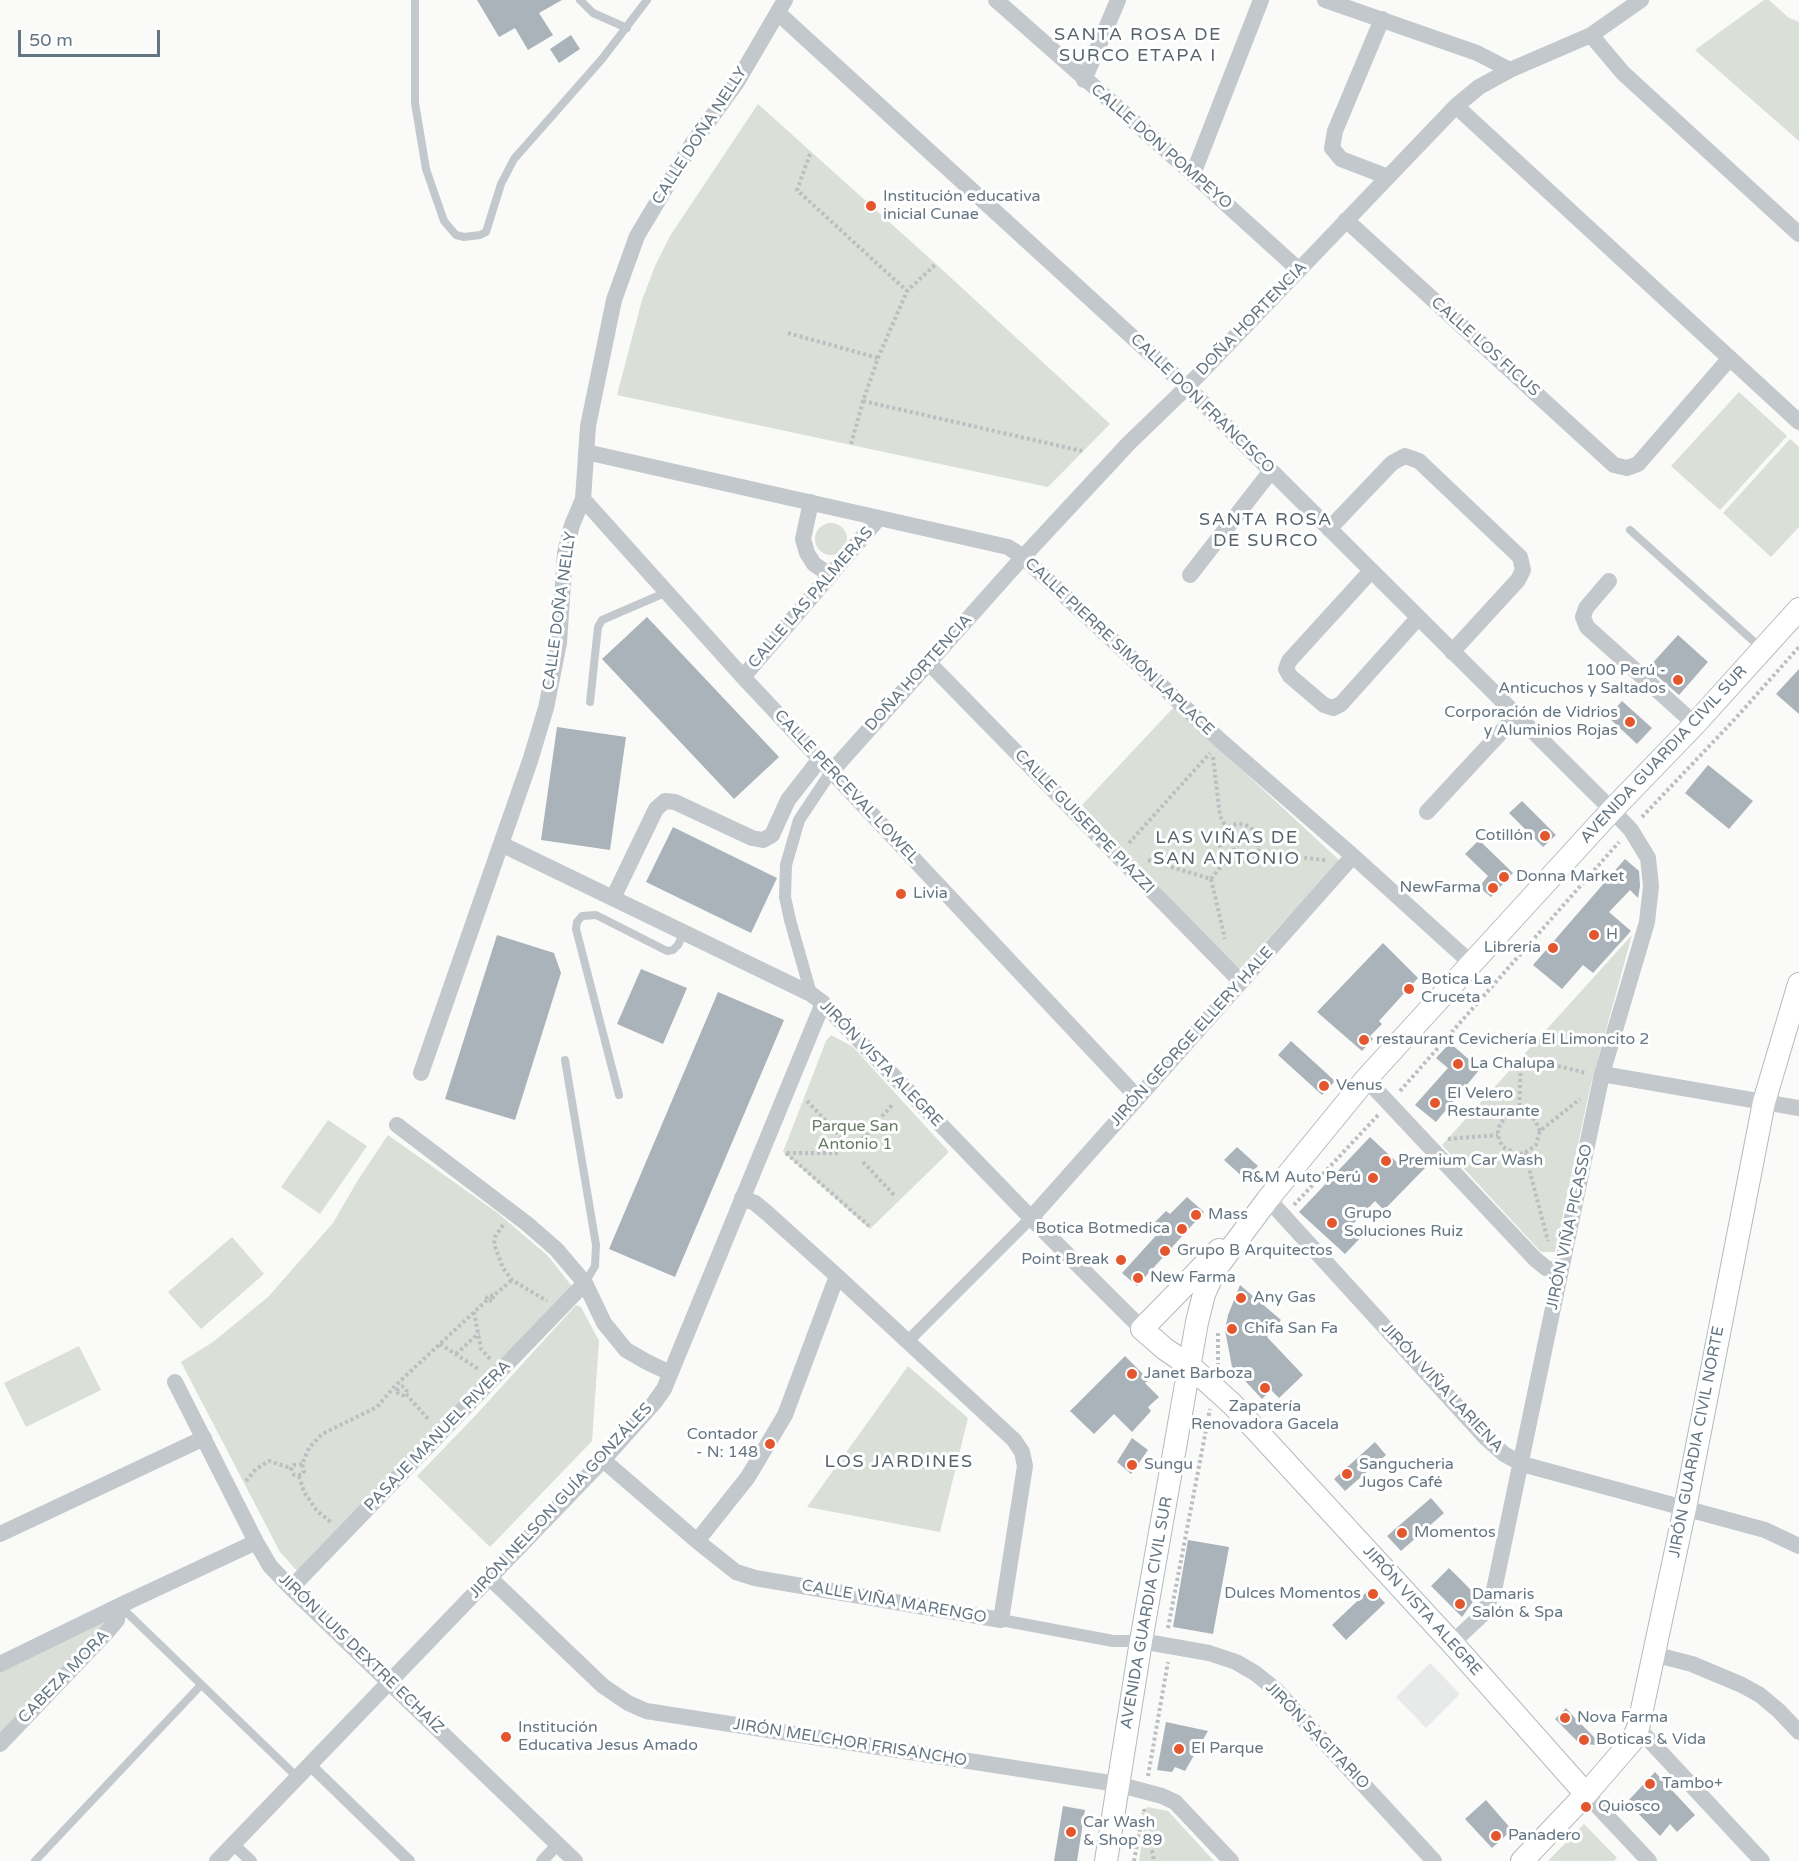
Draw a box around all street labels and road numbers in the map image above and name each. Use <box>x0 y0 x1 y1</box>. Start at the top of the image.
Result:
street label: CALLE DOÑA NELLY <box>648 64 752 208</box>
street label: CALLE DON POMPEYO <box>1086 80 1236 214</box>
street label: DOÑA HORTENCIA <box>1193 258 1311 380</box>
street label: CALLE LOS FICUS <box>1427 293 1543 401</box>
street label: CALLE DON FRANCISCO <box>1126 330 1278 478</box>
street label: CALLE LAS PALMERAS <box>744 523 878 673</box>
street label: CALLE DOÑA NELLY <box>539 530 581 692</box>
street label: CALLE PIERRE SIMÓN LAPLACE <box>1020 554 1218 740</box>
street label: DOÑA HORTENCIA <box>861 611 977 735</box>
street label: AVENIDA GUARDIA CIVIL SUR <box>1577 662 1751 848</box>
street label: CALLE PERCEVAL LOWEL <box>770 706 922 868</box>
street label: CALLE GUISEPPE PIAZZI <box>1010 746 1158 898</box>
street label: JIRÓN GEORGE ELLERY HALE <box>1106 943 1278 1131</box>
street label: JIRÓN VISTA ALEGRE <box>816 997 946 1131</box>
street label: JIRÓN VIÑA PICASSO <box>1543 1142 1597 1312</box>
street label: JIRÓN VIÑA LARIENA <box>1377 1319 1507 1457</box>
street label: JIRÓN GUARDIA CIVIL NORTE <box>1665 1325 1729 1559</box>
street label: PASAJE MANUEL RIVERA <box>361 1357 515 1515</box>
street label: JIRÓN NELSON GUÍA GONZÁLES <box>465 1399 657 1603</box>
street label: AVENIDA GUARDIA CIVIL SUR <box>1117 1495 1177 1731</box>
street label: JIRÓN VISTA ALEGRE <box>1359 1542 1485 1680</box>
street label: JIRÓN LUIS DEXTRE ECHAÍZ <box>274 1570 448 1738</box>
street label: CALLE VIÑA MARENGO <box>800 1576 988 1628</box>
street label: CABEZA MORA <box>15 1626 113 1728</box>
street label: JIRÓN SAGITARIO <box>1261 1679 1373 1793</box>
street label: JIRÓN MELCHOR FRISANCHO <box>732 1715 968 1771</box>

